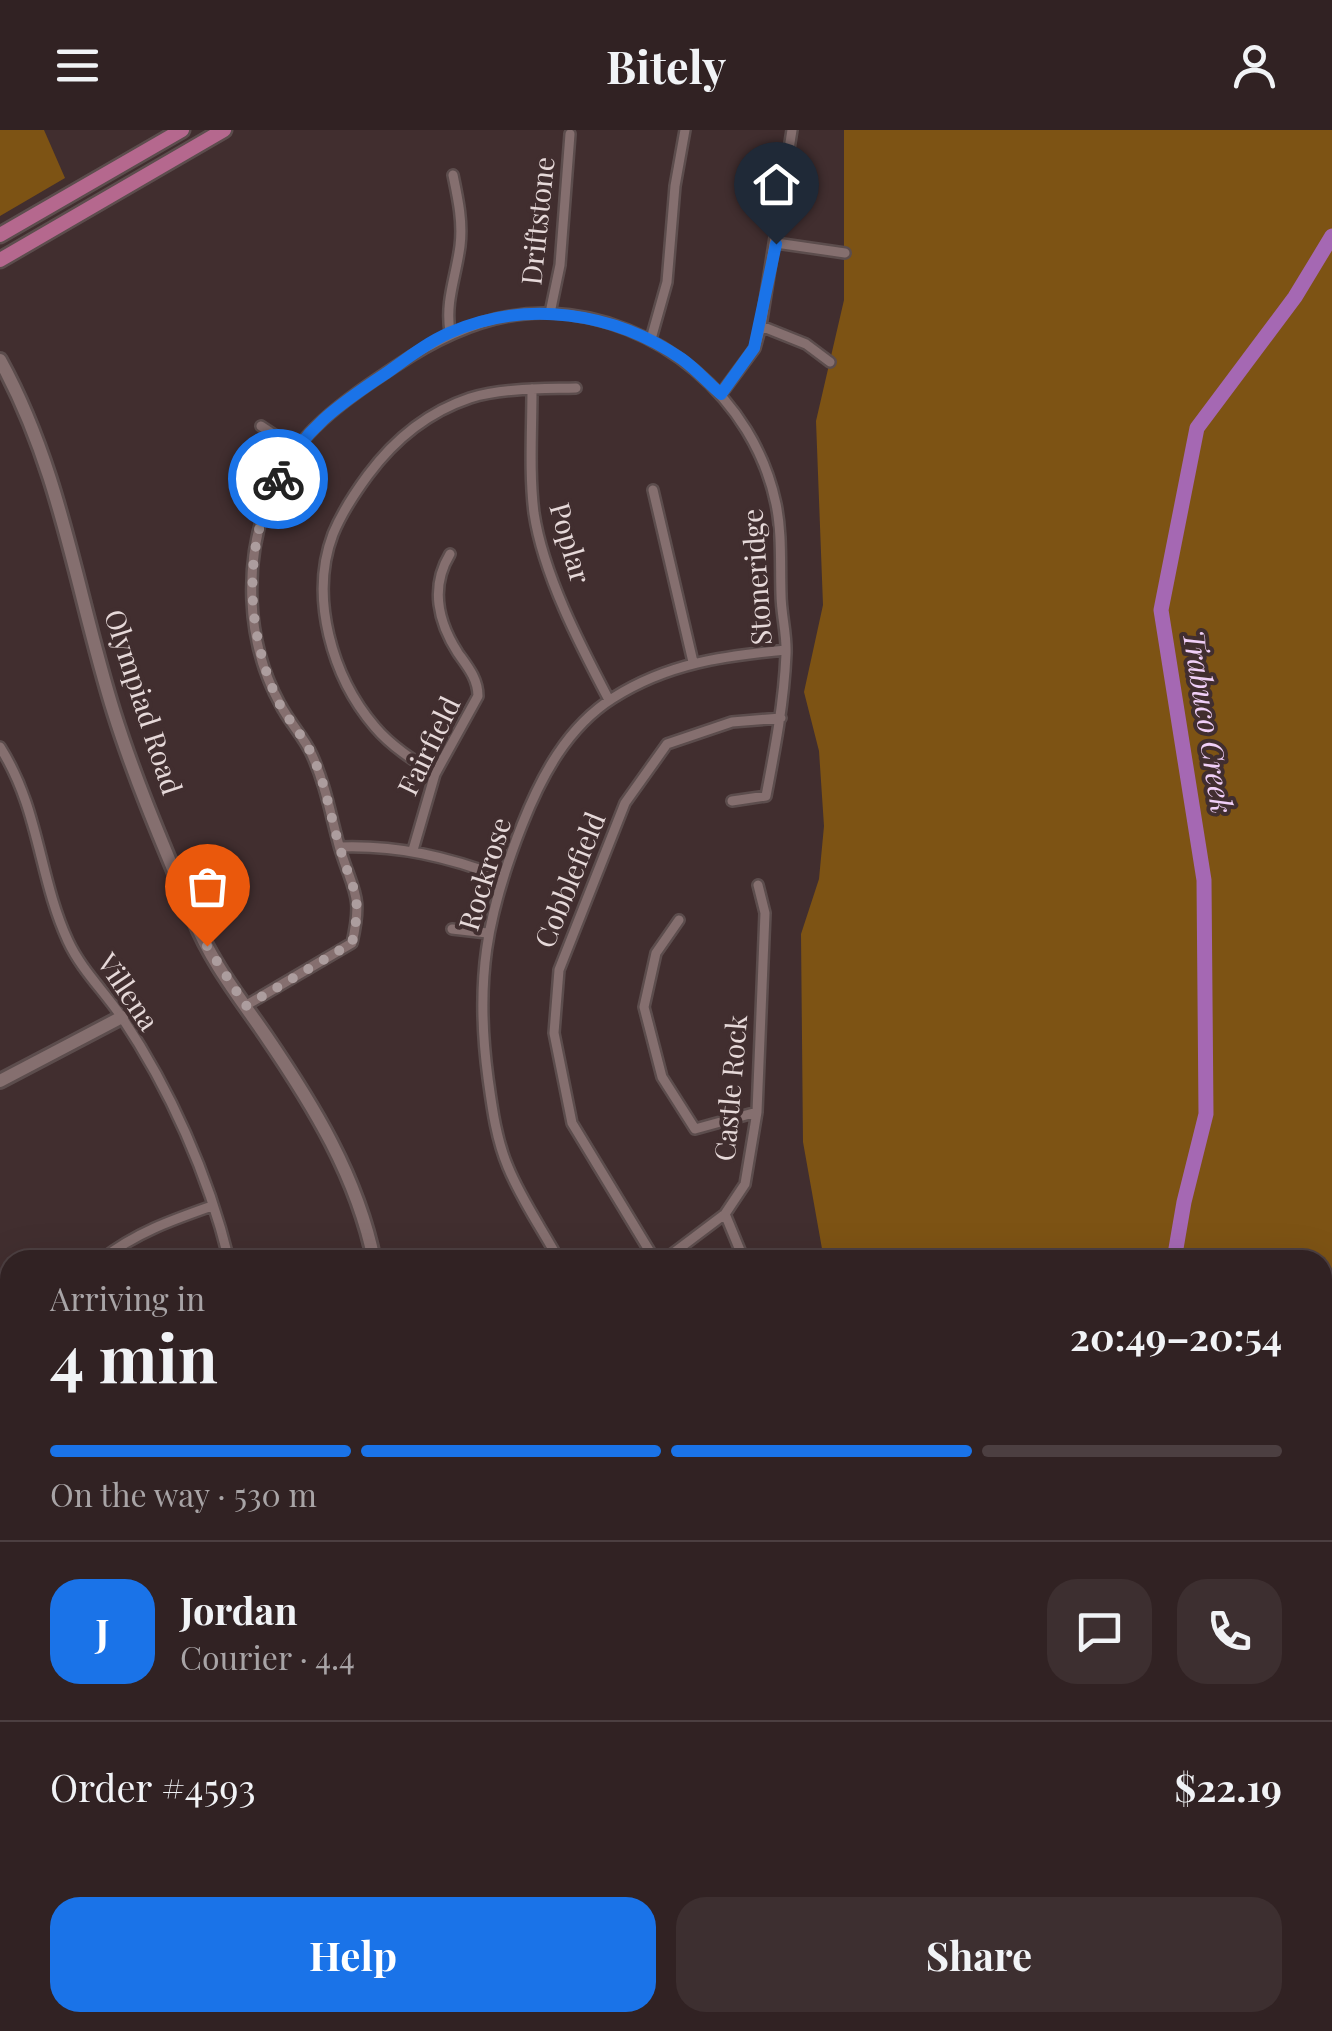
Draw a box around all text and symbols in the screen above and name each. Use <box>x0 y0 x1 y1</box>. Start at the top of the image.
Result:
text: Bitely <box>606 35 726 95</box>
icon: menu <box>50 38 105 93</box>
icon: person <box>1227 38 1282 93</box>
pin <box>734 142 819 245</box>
street label: Driftstone <box>511 155 562 287</box>
icon: home <box>749 157 804 212</box>
courier <box>228 429 328 529</box>
icon: bike <box>251 452 306 507</box>
street label: Poplar <box>542 498 601 588</box>
street label: Stoneridge <box>732 508 779 647</box>
street label: Olympiad Road <box>97 604 192 799</box>
water label: Trabuco Creek <box>1175 627 1243 816</box>
street label: Fairfield <box>388 690 467 801</box>
street label: Cobblefield <box>525 806 613 953</box>
street label: Rockrose <box>449 812 518 935</box>
pin <box>165 844 250 947</box>
icon: bag <box>180 859 235 914</box>
street label: Villena <box>89 944 169 1037</box>
street label: Castle Rock <box>705 1012 754 1163</box>
text: Arriving in <box>50 1276 205 1319</box>
text: 20:49–20:54 <box>1070 1310 1282 1361</box>
text: 4 min <box>50 1313 218 1399</box>
text: On the way · 530 m <box>50 1472 317 1515</box>
button: chat <box>1047 1579 1152 1684</box>
button: phone <box>1177 1579 1282 1684</box>
text: Jordan <box>180 1584 298 1635</box>
text: J <box>96 1606 109 1657</box>
text: Courier · 4.4 <box>180 1635 355 1678</box>
text: Order #4593 <box>50 1761 256 1812</box>
text: $22.19 <box>1175 1761 1282 1812</box>
button: Help <box>50 1897 656 2012</box>
button: Share <box>676 1897 1282 2012</box>

